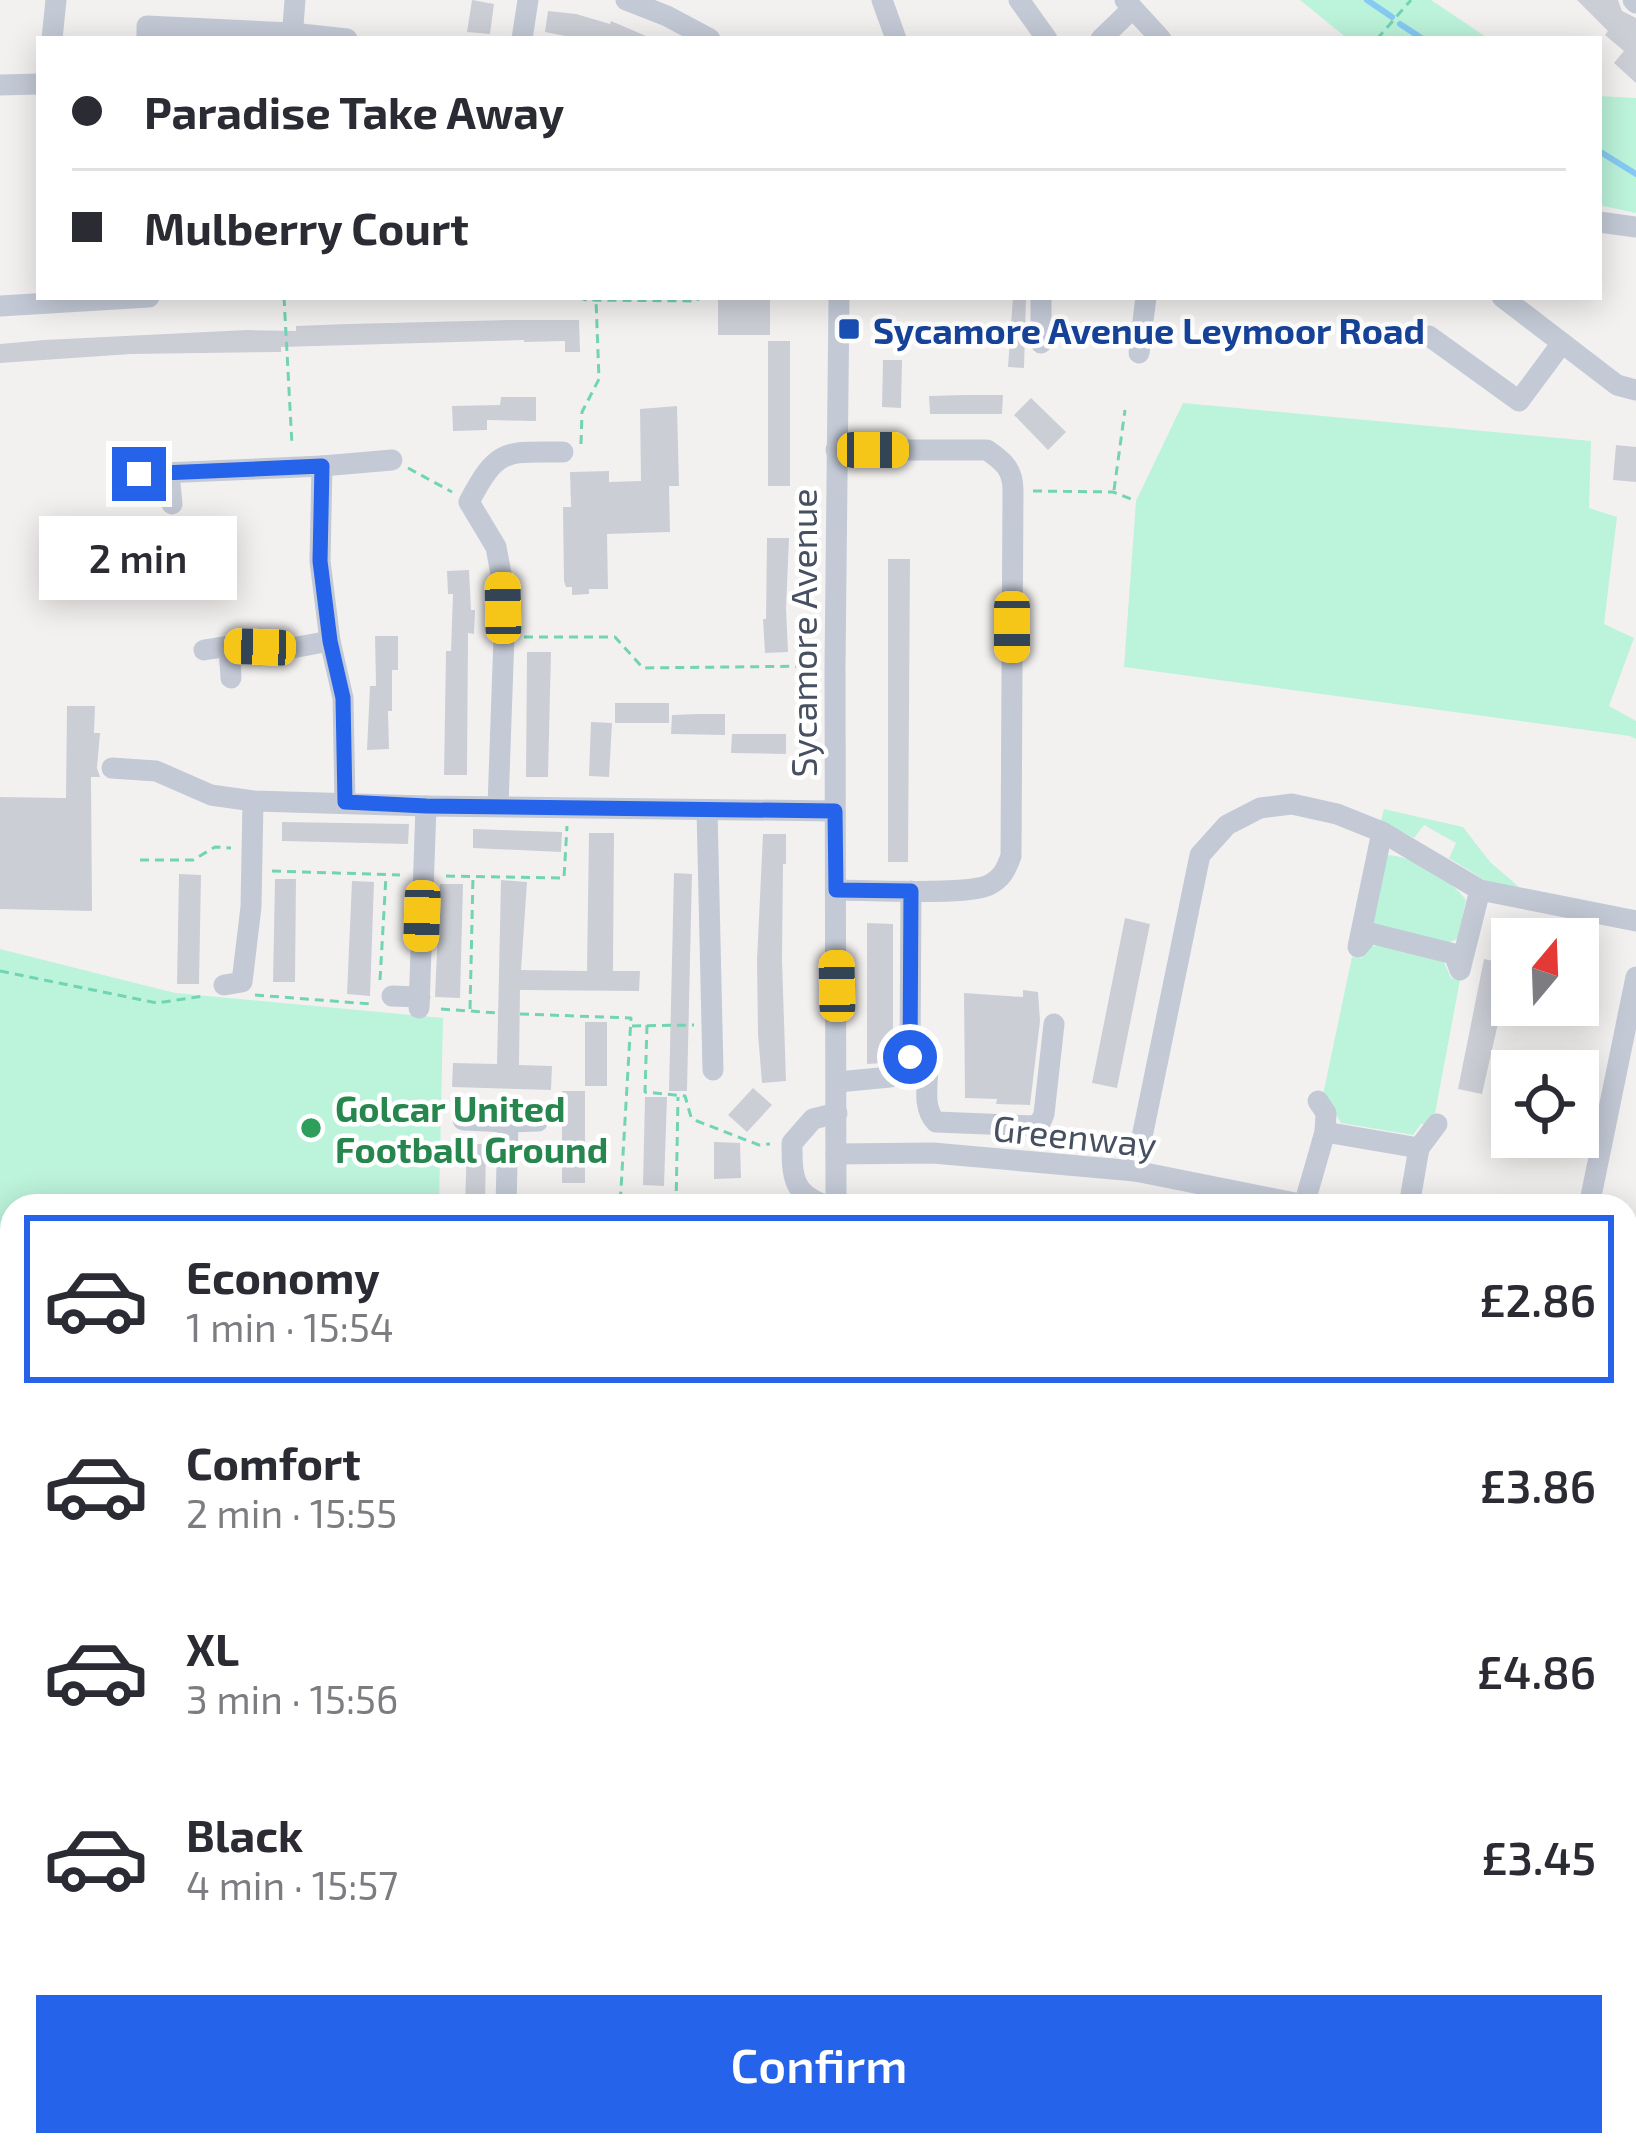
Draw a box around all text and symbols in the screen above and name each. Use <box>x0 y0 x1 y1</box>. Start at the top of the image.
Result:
text: Paradise Take Away <box>144 84 564 138</box>
text: Mulberry Court <box>144 200 469 254</box>
place label: Sycamore Avenue Leymoor Road <box>873 308 1425 352</box>
marker: Sycamore Avenue Leymoor Road <box>836 316 862 342</box>
car <box>837 432 909 468</box>
route end <box>112 447 166 501</box>
street label: Sycamore Avenue <box>781 488 824 778</box>
callout: 2 min <box>40 516 238 600</box>
text: 2 min <box>89 534 187 581</box>
car <box>484 572 522 644</box>
car <box>994 591 1030 663</box>
car <box>223 628 297 666</box>
car <box>403 879 441 953</box>
north arrow <box>1491 918 1599 1026</box>
map controls <box>1491 918 1599 1158</box>
car <box>818 950 856 1022</box>
route start <box>883 1030 937 1084</box>
button: locate <box>1491 1050 1599 1158</box>
place label: Golcar United Football Ground <box>335 1086 608 1170</box>
street label: Greenway <box>991 1105 1159 1165</box>
marker: Golcar United Football Ground <box>298 1115 324 1141</box>
icon: car <box>42 1245 150 1353</box>
text: Economy <box>186 1249 380 1303</box>
text: £2.86 <box>1480 1272 1596 1326</box>
text: 1 min · 15:54 <box>186 1303 394 1350</box>
icon: car <box>42 1431 150 1539</box>
text: Comfort <box>186 1435 361 1489</box>
text: £3.86 <box>1480 1458 1596 1512</box>
text: 2 min · 15:55 <box>186 1489 397 1536</box>
icon: car <box>42 1617 150 1725</box>
text: XL <box>186 1621 239 1675</box>
text: £4.86 <box>1477 1644 1596 1698</box>
text: 3 min · 15:56 <box>186 1675 398 1722</box>
icon: car <box>42 1803 150 1911</box>
text: Black <box>186 1807 303 1861</box>
text: £3.45 <box>1481 1830 1596 1884</box>
text: 4 min · 15:57 <box>186 1861 398 1908</box>
button: Confirm <box>36 1995 1602 2133</box>

